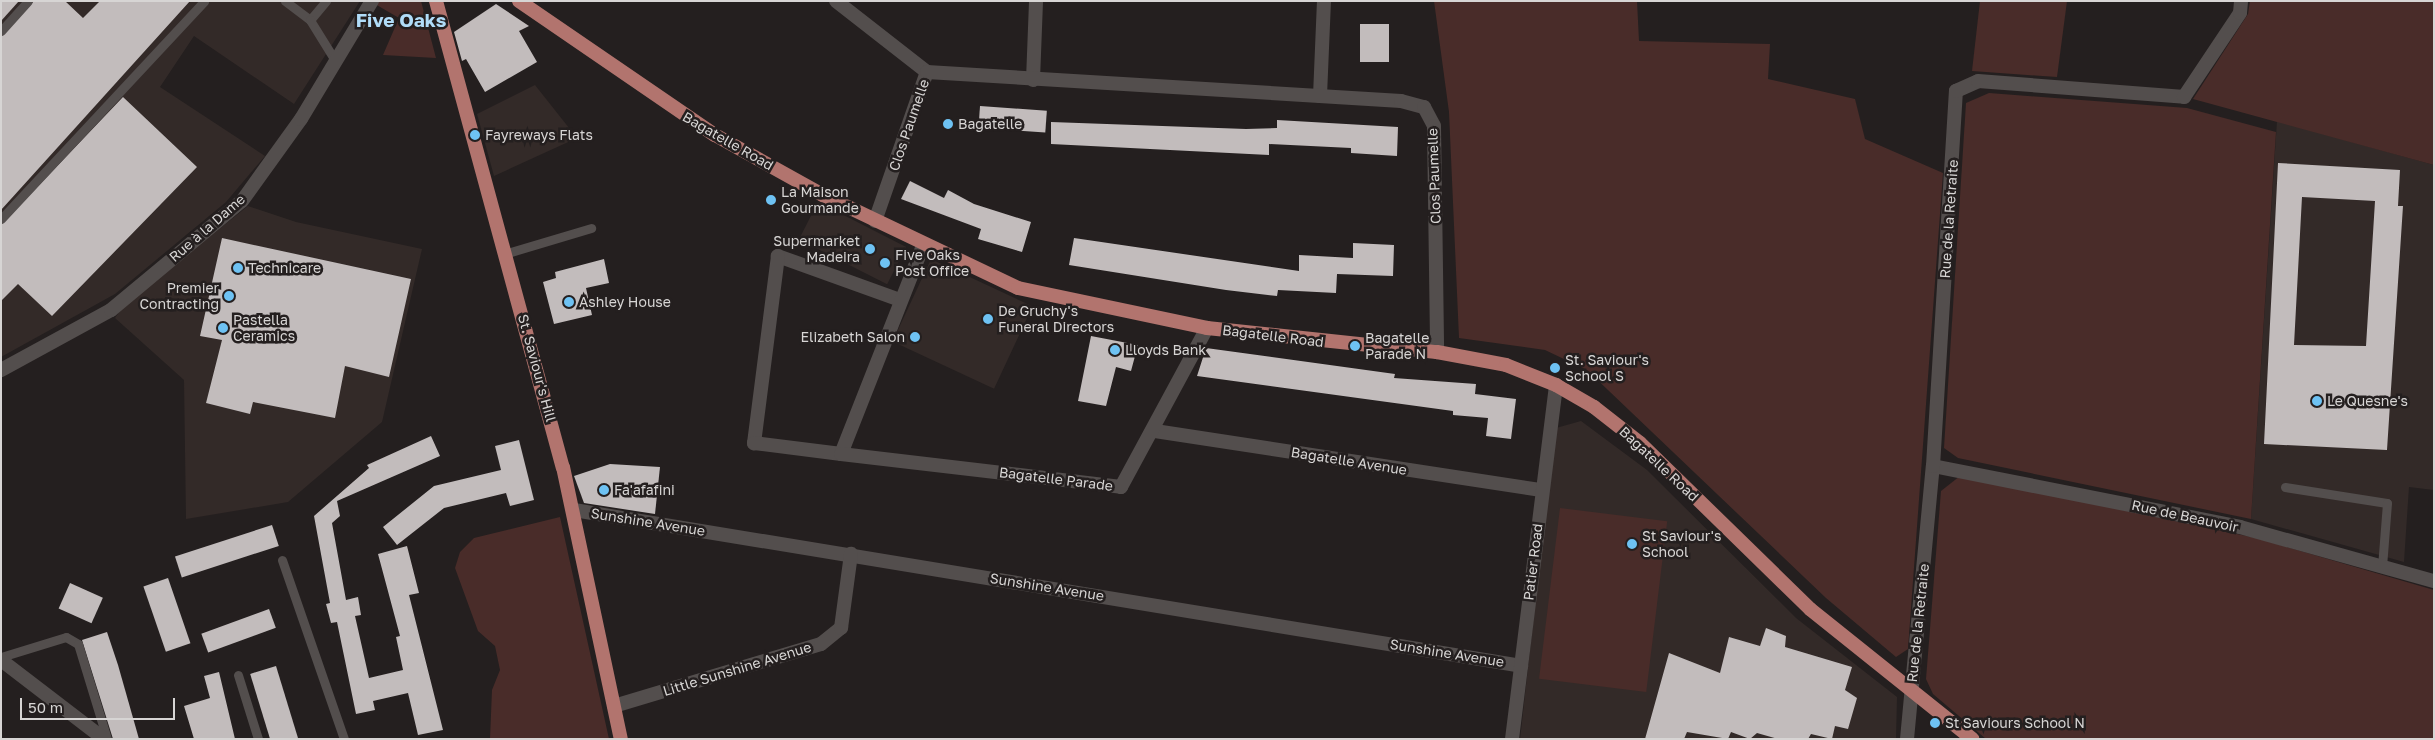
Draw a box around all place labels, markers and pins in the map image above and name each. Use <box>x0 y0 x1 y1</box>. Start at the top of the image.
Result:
place label: Bagatelle <box>958 116 1022 132</box>
marker: Bagatelle <box>942 118 954 130</box>
place label: Fayreways Flats <box>485 127 593 143</box>
marker: Fayreways Flats <box>469 129 481 141</box>
place label: La Maison Gourmande <box>781 184 859 216</box>
marker: La Maison Gourmande <box>765 194 777 206</box>
place label: Supermarket Madeira <box>773 233 860 266</box>
marker: Supermarket Madeira <box>864 243 876 255</box>
place label: Five Oaks Post Office <box>895 247 969 280</box>
marker: Five Oaks Post Office <box>879 257 891 269</box>
place label: Technicare <box>248 260 321 276</box>
marker: Technicare <box>232 262 244 274</box>
place label: Premier Contracting <box>140 280 219 312</box>
marker: Premier Contracting <box>223 290 235 302</box>
place label: Ashley House <box>579 294 671 310</box>
marker: Ashley House <box>563 296 575 308</box>
place label: De Gruchy's Funeral Directors <box>998 303 1114 336</box>
place label: Pastella Ceramics <box>233 312 295 344</box>
marker: De Gruchy's Funeral Directors <box>982 313 994 325</box>
marker: Pastella Ceramics <box>217 322 229 334</box>
place label: Elizabeth Salon <box>801 329 905 345</box>
place label: Bagatelle Parade N <box>1365 330 1429 362</box>
marker: Elizabeth Salon <box>909 331 921 343</box>
marker: Bagatelle Parade N <box>1349 340 1361 352</box>
place label: Lloyds Bank <box>1125 342 1206 358</box>
marker: Lloyds Bank <box>1109 344 1121 356</box>
place label: St. Saviour's School S <box>1565 352 1649 384</box>
marker: St. Saviour's School S <box>1549 362 1561 374</box>
place label: Le Quesne's <box>2327 393 2408 409</box>
marker: Le Quesne's <box>2311 395 2323 407</box>
place label: Fa'afafini <box>614 482 675 498</box>
marker: Fa'afafini <box>598 484 610 496</box>
place label: St Saviour's School <box>1642 528 1721 560</box>
marker: St Saviour's School <box>1626 538 1638 550</box>
place label: St Saviours School N <box>1945 715 2085 731</box>
marker: St Saviours School N <box>1929 717 1941 729</box>

